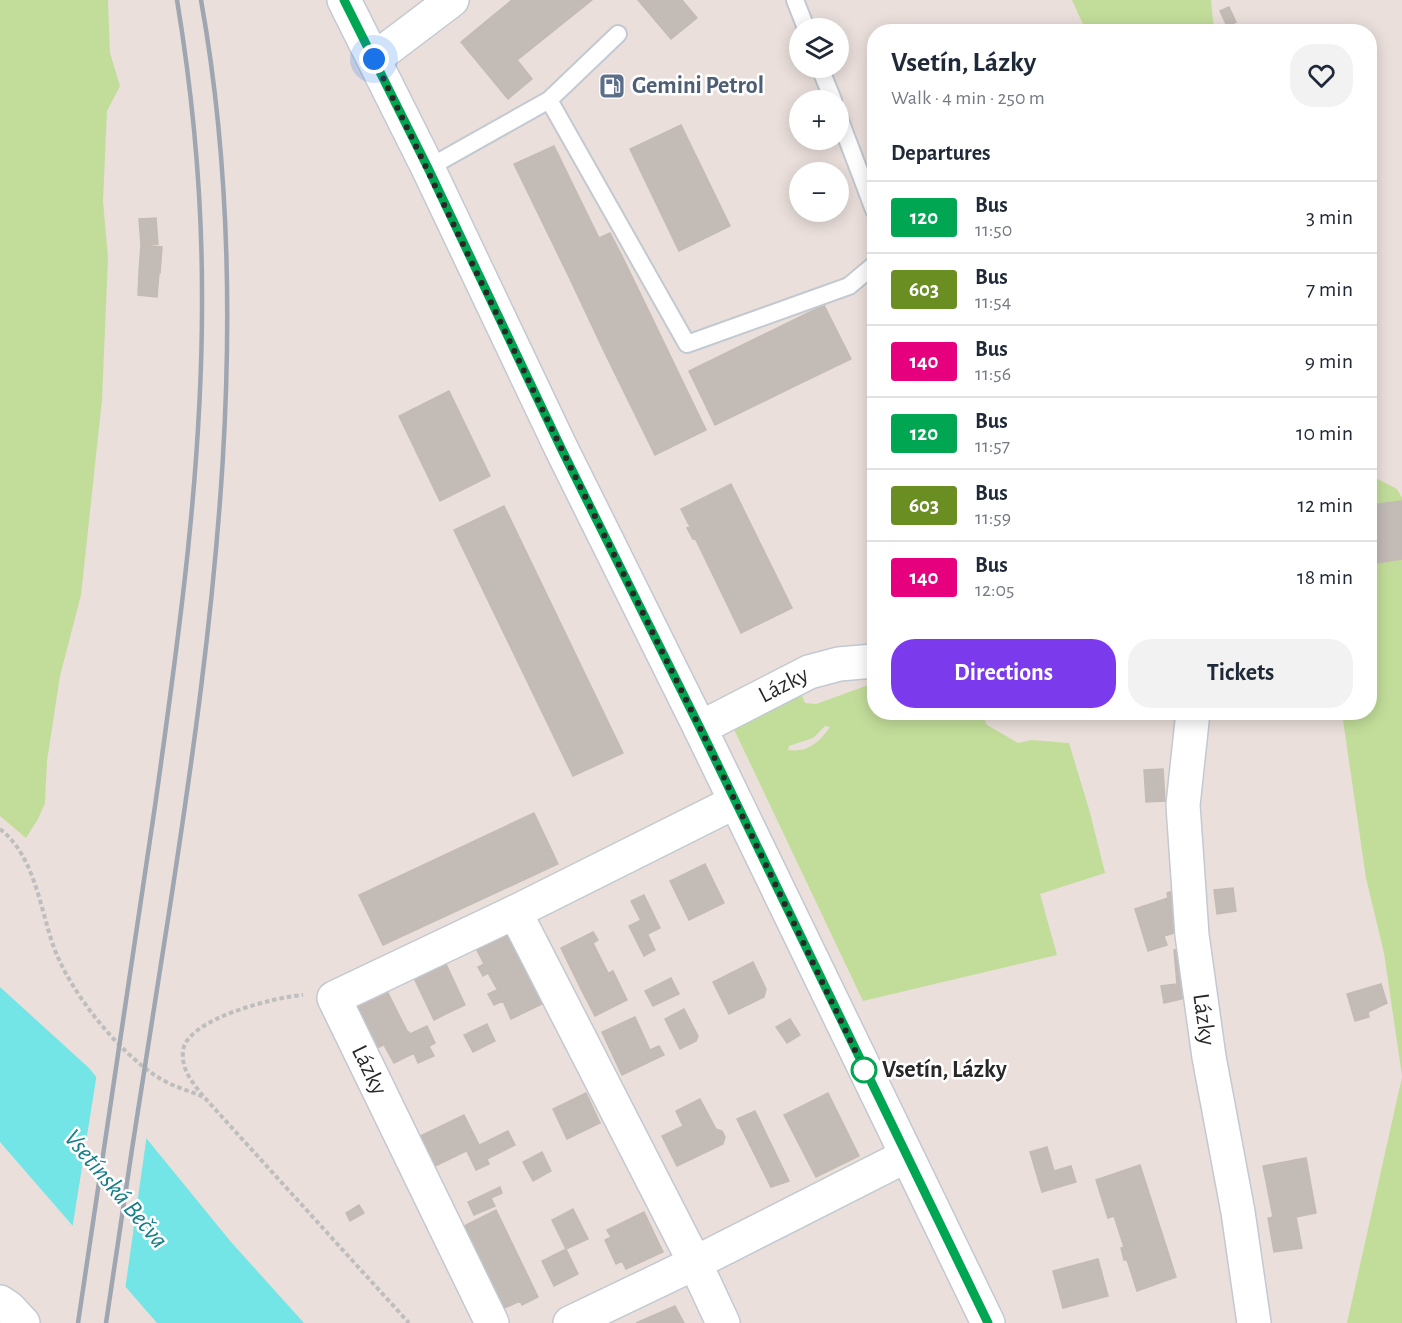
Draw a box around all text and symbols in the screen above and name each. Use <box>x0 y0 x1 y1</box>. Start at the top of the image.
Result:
map controls <box>789 18 849 222</box>
button: layers <box>789 18 849 78</box>
your location <box>359 44 389 74</box>
button: heart <box>1290 44 1353 107</box>
text: Vsetín, Lázky <box>891 49 1036 77</box>
fuel station icon: Gemini Petrol <box>597 71 627 101</box>
place label: Gemini Petrol <box>632 74 764 98</box>
text: Walk · 4 min · 250 m <box>891 88 1045 108</box>
button: + <box>789 90 849 150</box>
text: Departures <box>891 142 991 164</box>
button: − <box>789 162 849 222</box>
text: Bus <box>975 194 1008 216</box>
text: 3 min <box>1306 206 1353 228</box>
text: 120 <box>910 207 938 228</box>
text: 11:50 <box>975 220 1012 240</box>
text: Bus <box>975 266 1008 288</box>
text: 7 min <box>1306 278 1353 300</box>
text: 603 <box>909 279 939 300</box>
text: 11:54 <box>975 292 1011 312</box>
text: Bus <box>975 338 1008 360</box>
text: 9 min <box>1305 350 1353 372</box>
text: 140 <box>909 351 939 372</box>
text: 11:56 <box>975 364 1011 384</box>
text: Bus <box>975 410 1008 432</box>
text: 10 min <box>1296 422 1353 444</box>
text: 120 <box>910 423 938 444</box>
text: 11:57 <box>975 436 1010 456</box>
text: Bus <box>975 482 1008 504</box>
text: 12 min <box>1298 494 1353 516</box>
text: 603 <box>909 495 939 516</box>
text: 11:59 <box>975 508 1011 528</box>
text: Bus <box>975 554 1008 576</box>
text: 18 min <box>1297 566 1353 588</box>
text: 140 <box>909 567 939 588</box>
text: 12:05 <box>975 580 1014 600</box>
button: Directions <box>891 639 1116 708</box>
button: Tickets <box>1128 639 1353 708</box>
street label: Lázky <box>755 662 812 708</box>
street label: Lázky <box>1188 992 1219 1047</box>
street label: Lázky <box>347 1041 391 1099</box>
marker: Vsetín, Lázky <box>851 1057 877 1083</box>
place label: Vsetín, Lázky <box>882 1058 1007 1082</box>
water label: Vsetínská Bečva <box>59 1125 173 1253</box>

